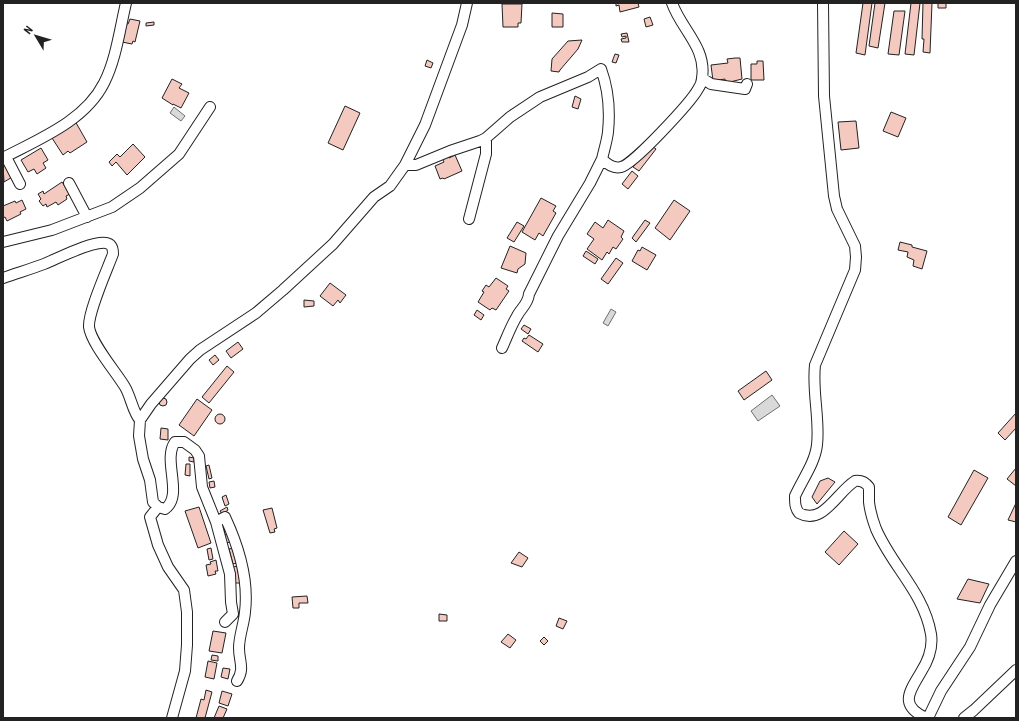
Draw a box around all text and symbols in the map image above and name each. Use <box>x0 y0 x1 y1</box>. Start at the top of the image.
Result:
north arrow <box>16 16 56 56</box>
text: N <box>21 23 36 37</box>

